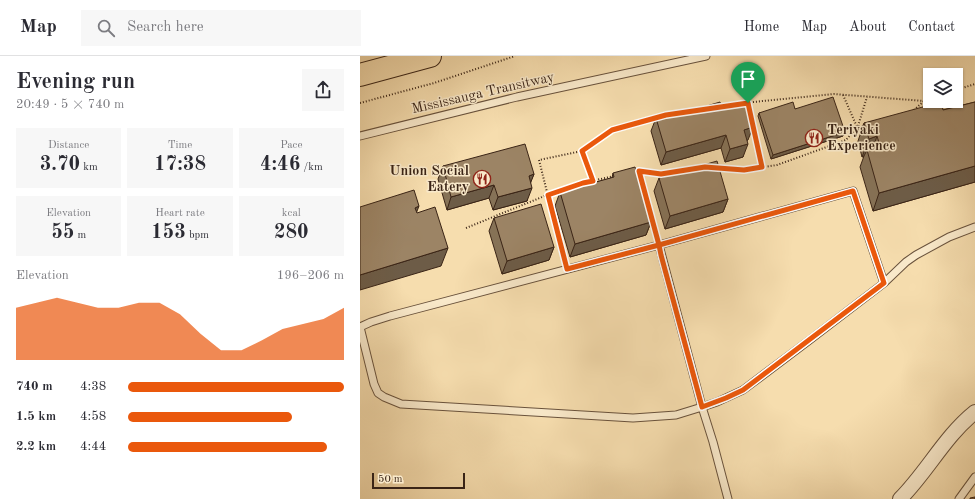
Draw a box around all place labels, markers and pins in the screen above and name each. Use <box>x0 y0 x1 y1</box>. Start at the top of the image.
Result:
pin <box>731 62 765 103</box>
place label: Teriyaki Experience <box>827 123 896 153</box>
restaurant icon: Teriyaki Experience <box>804 128 824 148</box>
place label: Union Social Eatery <box>389 164 469 194</box>
restaurant icon: Union Social Eatery <box>472 169 492 189</box>

